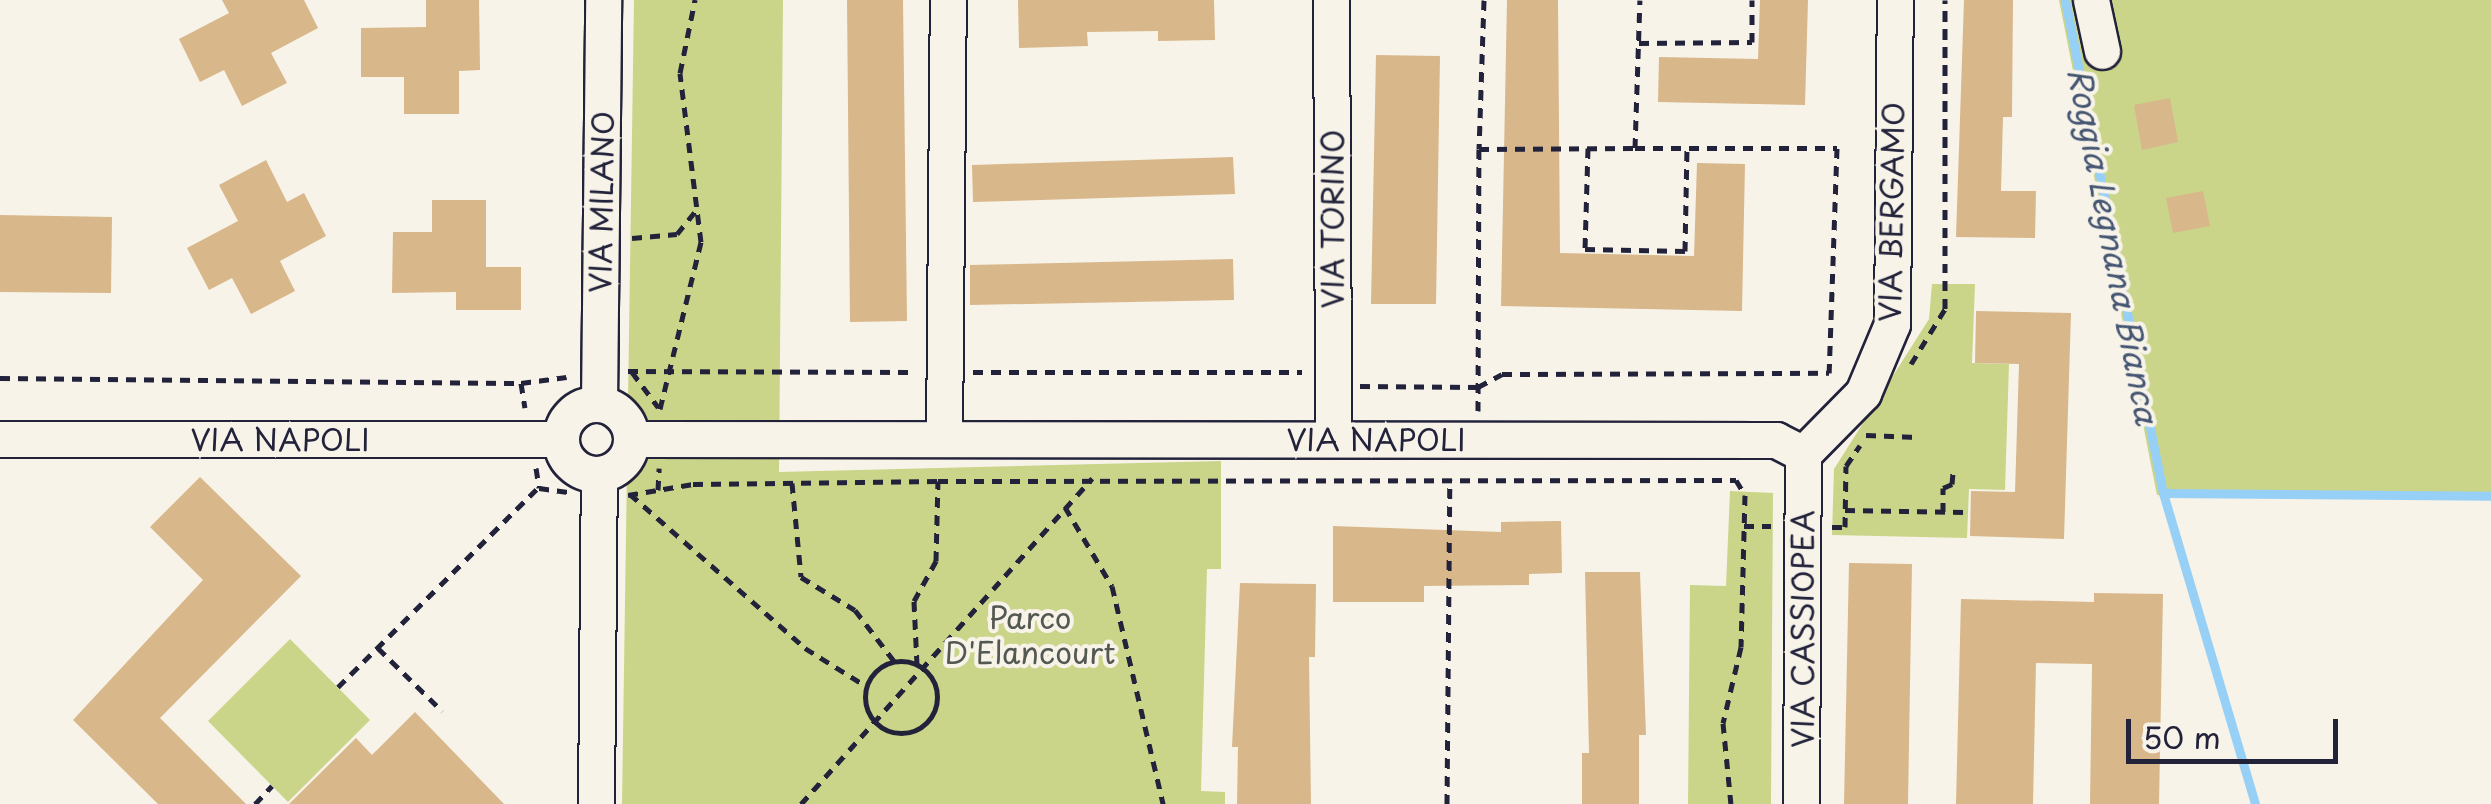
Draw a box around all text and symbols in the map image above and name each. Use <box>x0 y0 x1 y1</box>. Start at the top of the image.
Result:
water label: Roggia Legnana Bianca <box>2061 64 2167 428</box>
street label: VIA BERGAMO <box>1871 101 1911 323</box>
street label: VIA MILANO <box>581 108 621 296</box>
street label: VIA TORINO <box>1314 129 1350 309</box>
street label: VIA NAPOLI <box>190 421 370 457</box>
street label: VIA NAPOLI <box>1286 421 1466 457</box>
street label: VIA CASSIOPEA <box>1784 509 1820 749</box>
park label: Parco D'Elancourt <box>944 599 1116 670</box>
scale bar <box>2131 699 2344 761</box>
text: 50 m <box>2143 714 2221 759</box>

